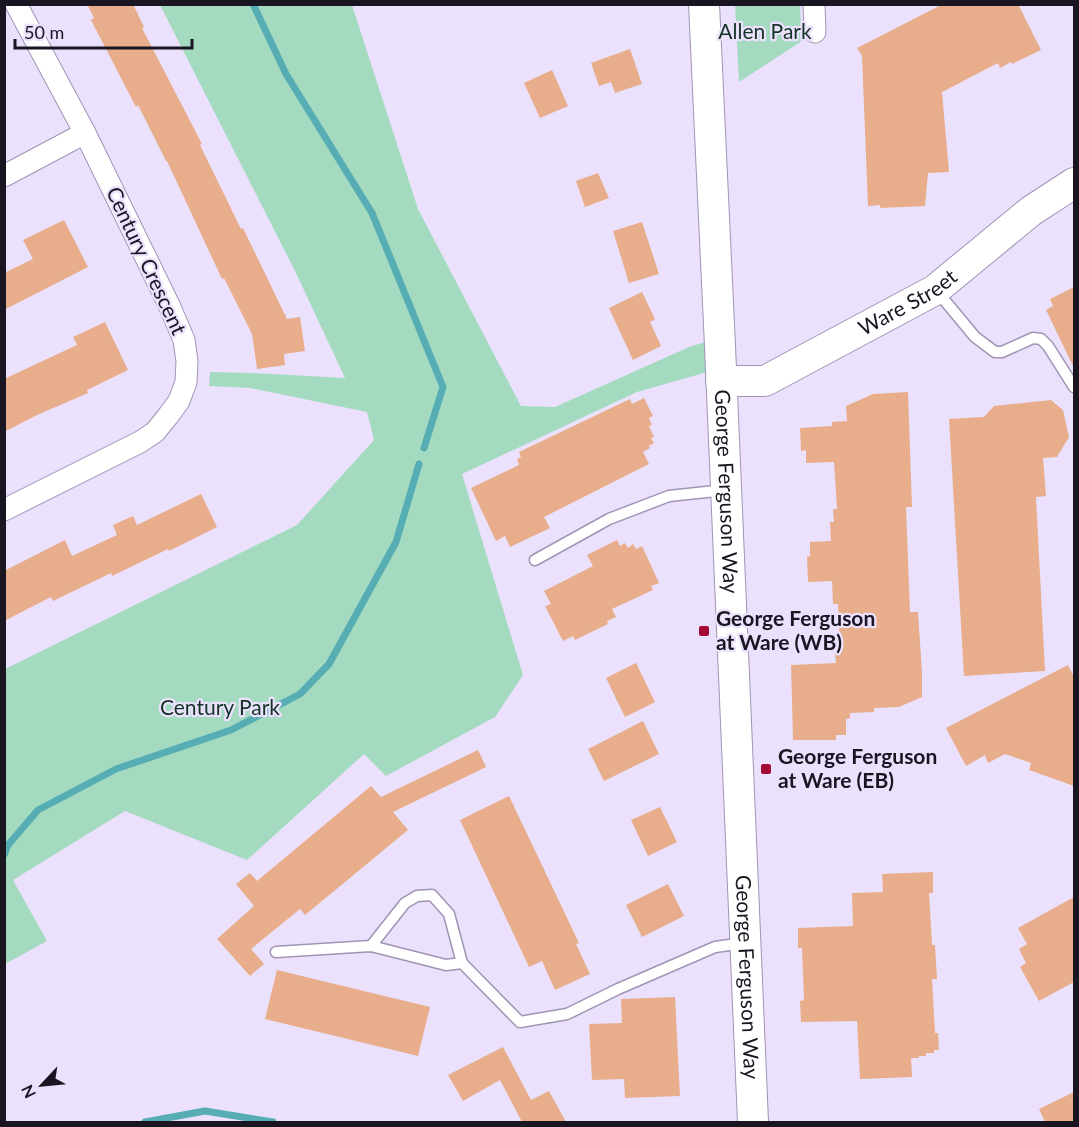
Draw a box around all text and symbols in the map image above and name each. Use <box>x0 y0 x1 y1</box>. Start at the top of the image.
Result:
scale bar <box>15 12 192 50</box>
park label: Allen Park <box>718 18 812 43</box>
text: 50 m <box>24 21 64 43</box>
street label: Century Crescent <box>102 182 193 339</box>
street label: Ware Street <box>854 263 962 340</box>
street label: George Ferguson Way <box>711 389 745 594</box>
place label: George Ferguson at Ware (WB) <box>716 605 875 654</box>
marker: George Ferguson at Ware (WB) <box>697 624 711 638</box>
park label: Century Park <box>160 694 280 719</box>
place label: George Ferguson at Ware (EB) <box>778 743 937 792</box>
marker: George Ferguson at Ware (EB) <box>759 762 773 776</box>
street label: George Ferguson Way <box>732 874 765 1080</box>
north arrow <box>12 1055 72 1115</box>
text: N <box>17 1082 39 1101</box>

